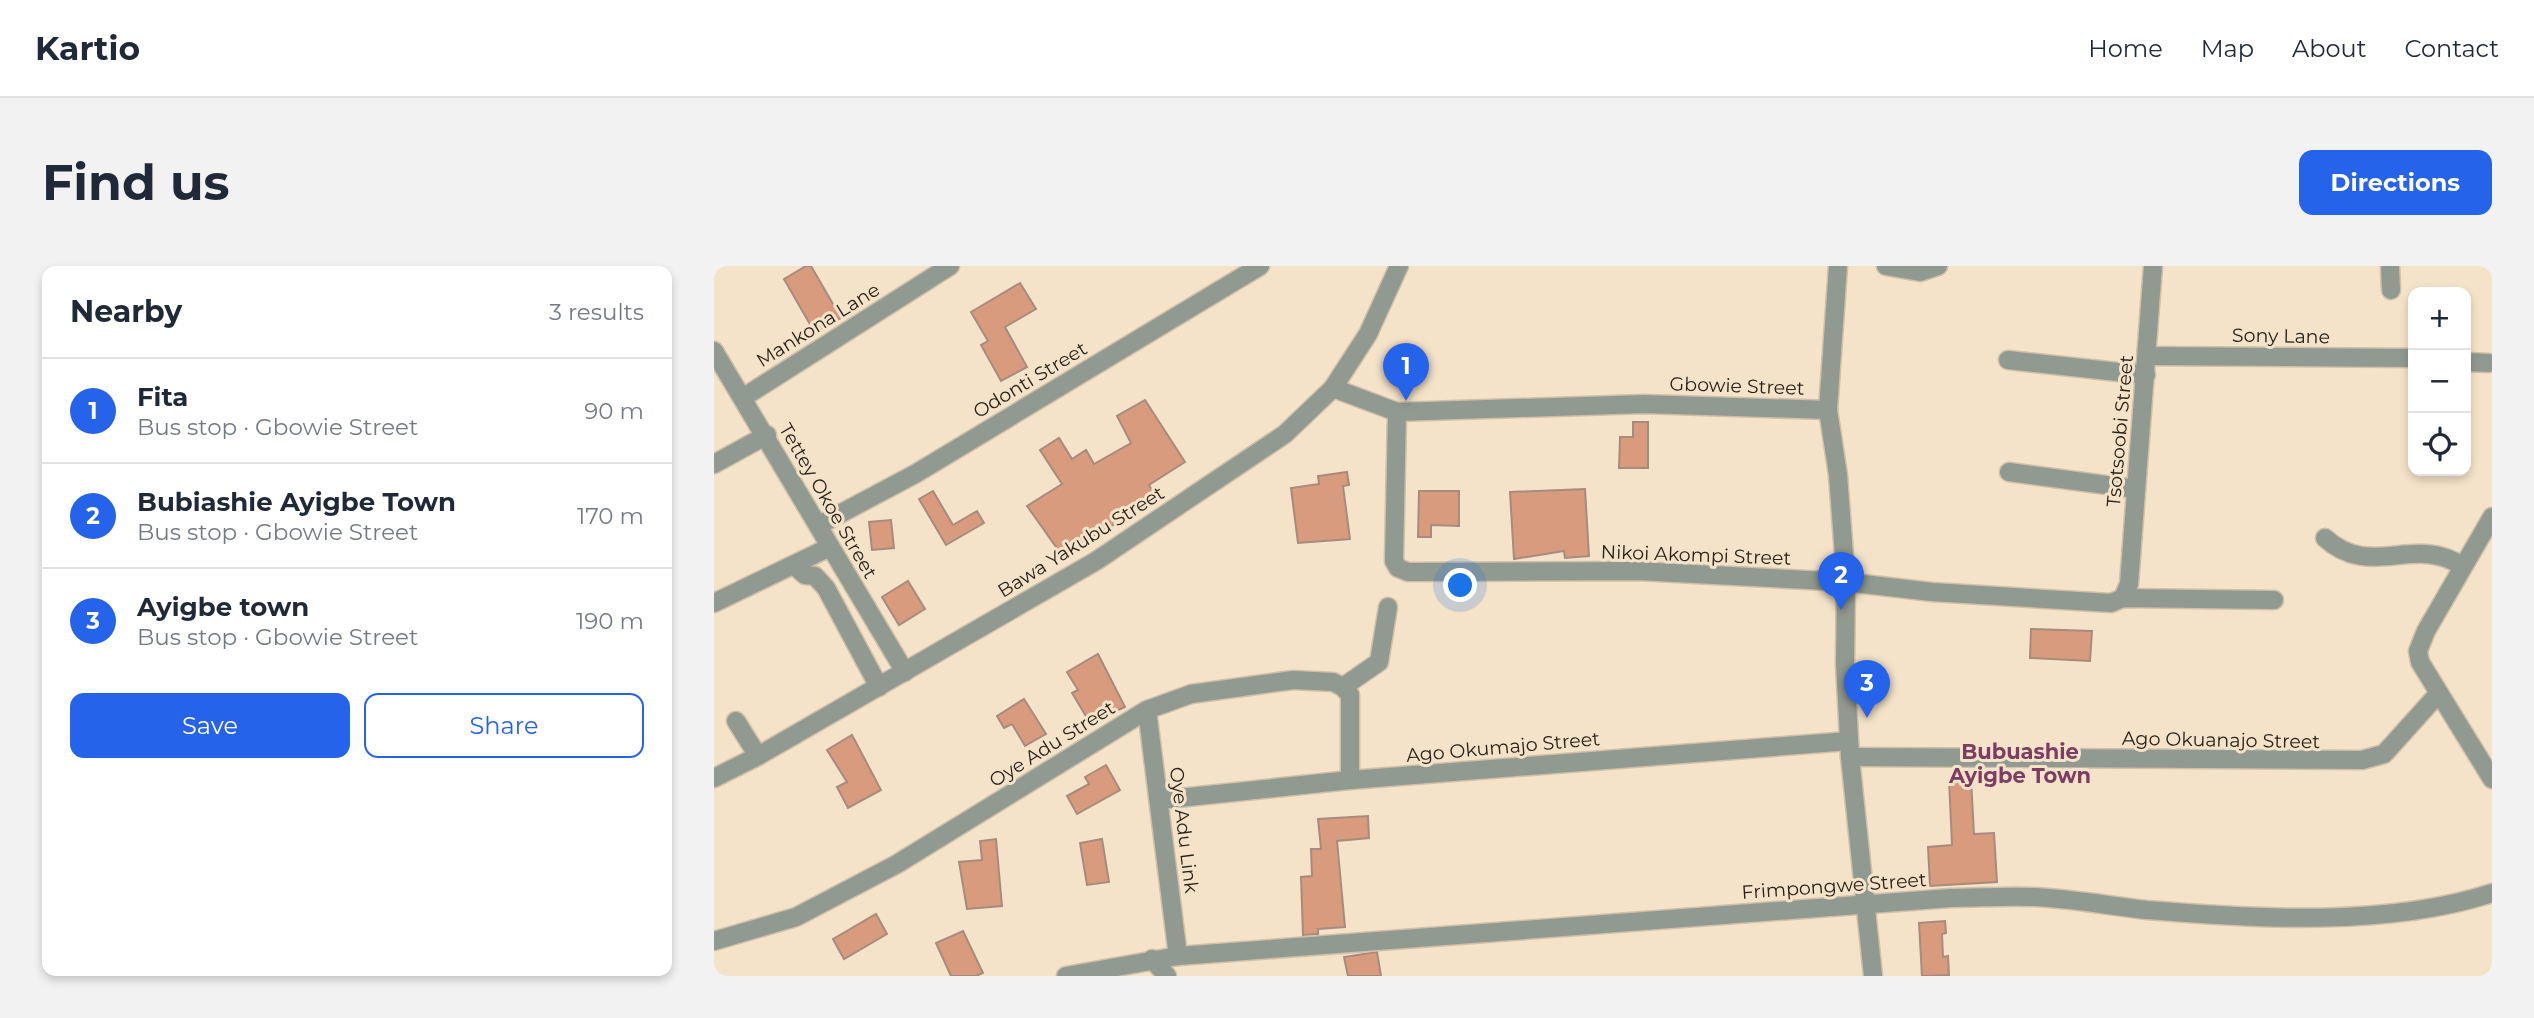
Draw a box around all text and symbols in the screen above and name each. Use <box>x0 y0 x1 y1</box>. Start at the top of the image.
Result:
text: Kartio <box>35 28 140 68</box>
text: Home <box>2088 34 2163 63</box>
text: Map <box>2201 34 2254 63</box>
text: About <box>2292 34 2366 63</box>
text: Contact <box>2404 34 2499 63</box>
button: Directions <box>2299 150 2492 215</box>
text: Find us <box>42 153 230 212</box>
street label: Mankona Lane <box>752 278 884 372</box>
map controls <box>2408 287 2471 476</box>
button: + <box>2408 287 2471 350</box>
text: Nearby <box>70 293 182 330</box>
text: 3 results <box>549 298 644 326</box>
street label: Sony Lane <box>2232 324 2330 348</box>
street label: Odonti Street <box>969 337 1091 423</box>
pin: 1 <box>1383 343 1429 401</box>
button: − <box>2408 350 2471 413</box>
street label: Tsotsoobi Street <box>2102 354 2138 508</box>
street label: Gbowie Street <box>1669 372 1805 400</box>
text: Fita <box>137 381 188 413</box>
text: 1 <box>88 397 98 425</box>
text: 90 m <box>584 397 644 425</box>
text: Bus stop · Gbowie Street <box>137 413 418 441</box>
button: locate <box>2408 413 2471 476</box>
street label: Tettey Okoe Street <box>774 419 882 583</box>
street label: Bawa Yakubu Street <box>994 481 1169 603</box>
text: Bubiashie Ayigbe Town <box>137 486 456 518</box>
text: 2 <box>86 502 100 530</box>
text: 170 m <box>577 502 644 530</box>
text: Bus stop · Gbowie Street <box>137 518 418 546</box>
street label: Nikoi Akompi Street <box>1600 540 1792 570</box>
pin: 2 <box>1818 552 1864 610</box>
your location <box>1443 568 1477 602</box>
text: Ayigbe town <box>137 591 309 623</box>
text: 3 <box>86 607 100 635</box>
text: 190 m <box>576 607 644 635</box>
text: Bus stop · Gbowie Street <box>137 623 418 651</box>
pin: 3 <box>1844 660 1890 718</box>
button: Save <box>70 693 350 758</box>
button: Share <box>364 693 644 758</box>
street label: Oye Adu Street <box>985 696 1119 792</box>
street label: Ago Okumajo Street <box>1405 727 1601 767</box>
street label: Ago Okuanajo Street <box>2122 727 2321 753</box>
district label: Bubuashie Ayigbe Town <box>1948 739 2091 788</box>
street label: Oye Adu Link <box>1165 766 1203 895</box>
street label: Frimpongwe Street <box>1741 868 1928 904</box>

